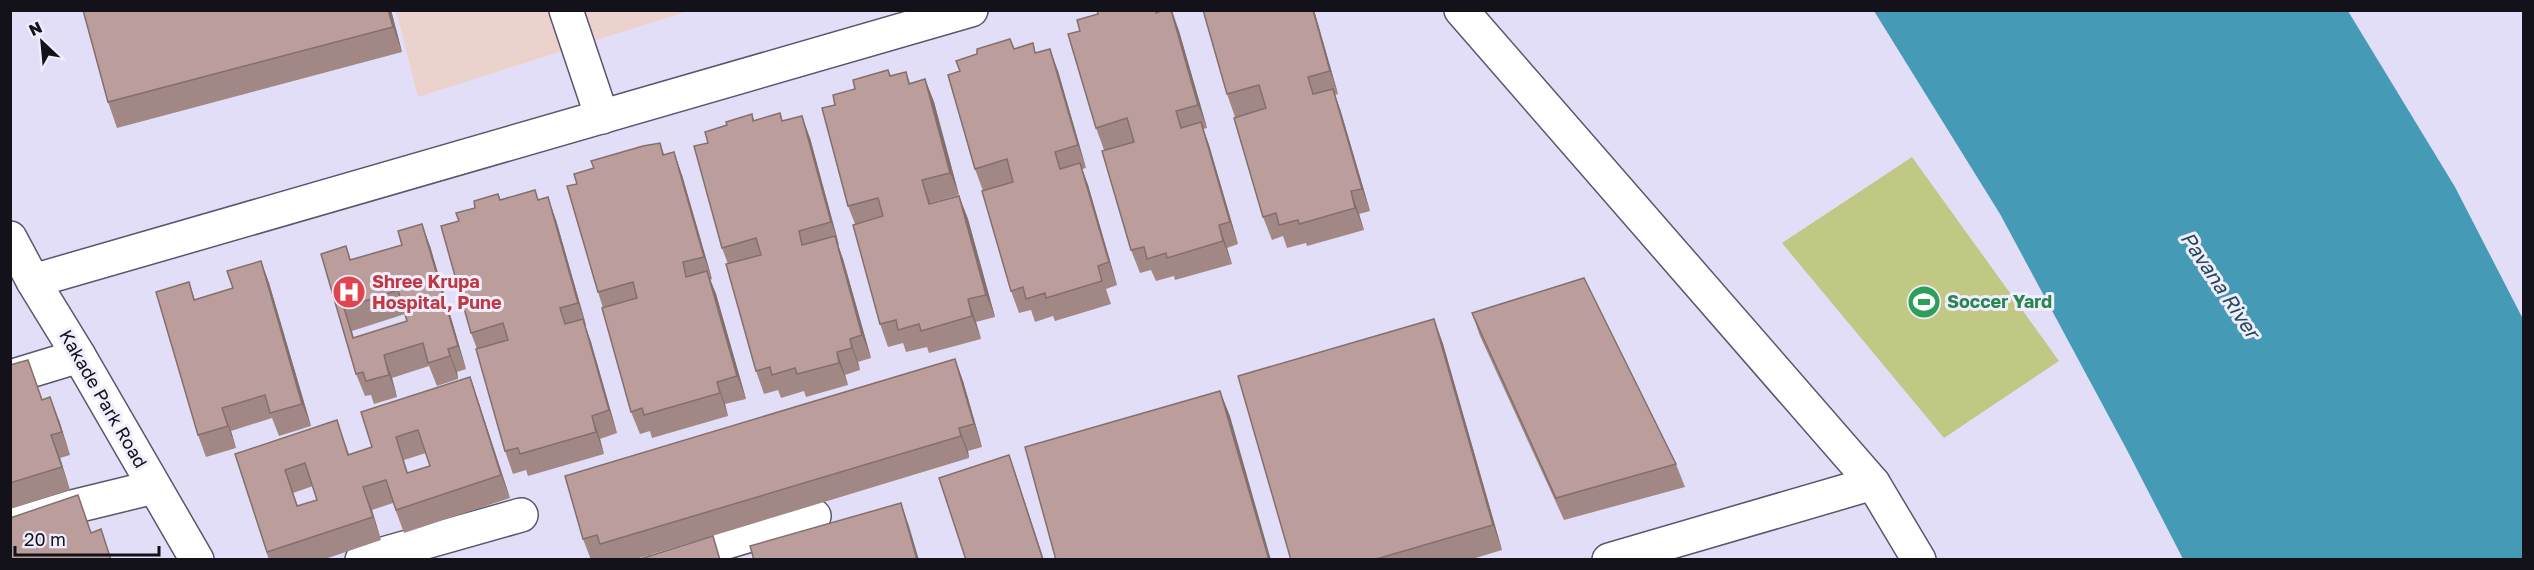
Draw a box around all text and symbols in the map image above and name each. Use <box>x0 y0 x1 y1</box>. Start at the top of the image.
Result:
north arrow <box>12 12 72 72</box>
text: N <box>26 17 45 40</box>
water label: Pavana River <box>2176 227 2267 345</box>
place label: Shree Krupa Hospital, Pune <box>372 270 502 313</box>
hospital icon: Shree Krupa Hospital, Pune <box>331 274 367 310</box>
sports icon: Soccer Yard <box>1906 284 1942 320</box>
place label: Soccer Yard <box>1947 290 2052 312</box>
street label: Kakade Park Road <box>55 325 152 472</box>
scale bar <box>15 519 159 557</box>
text: 20 m <box>24 528 66 550</box>

